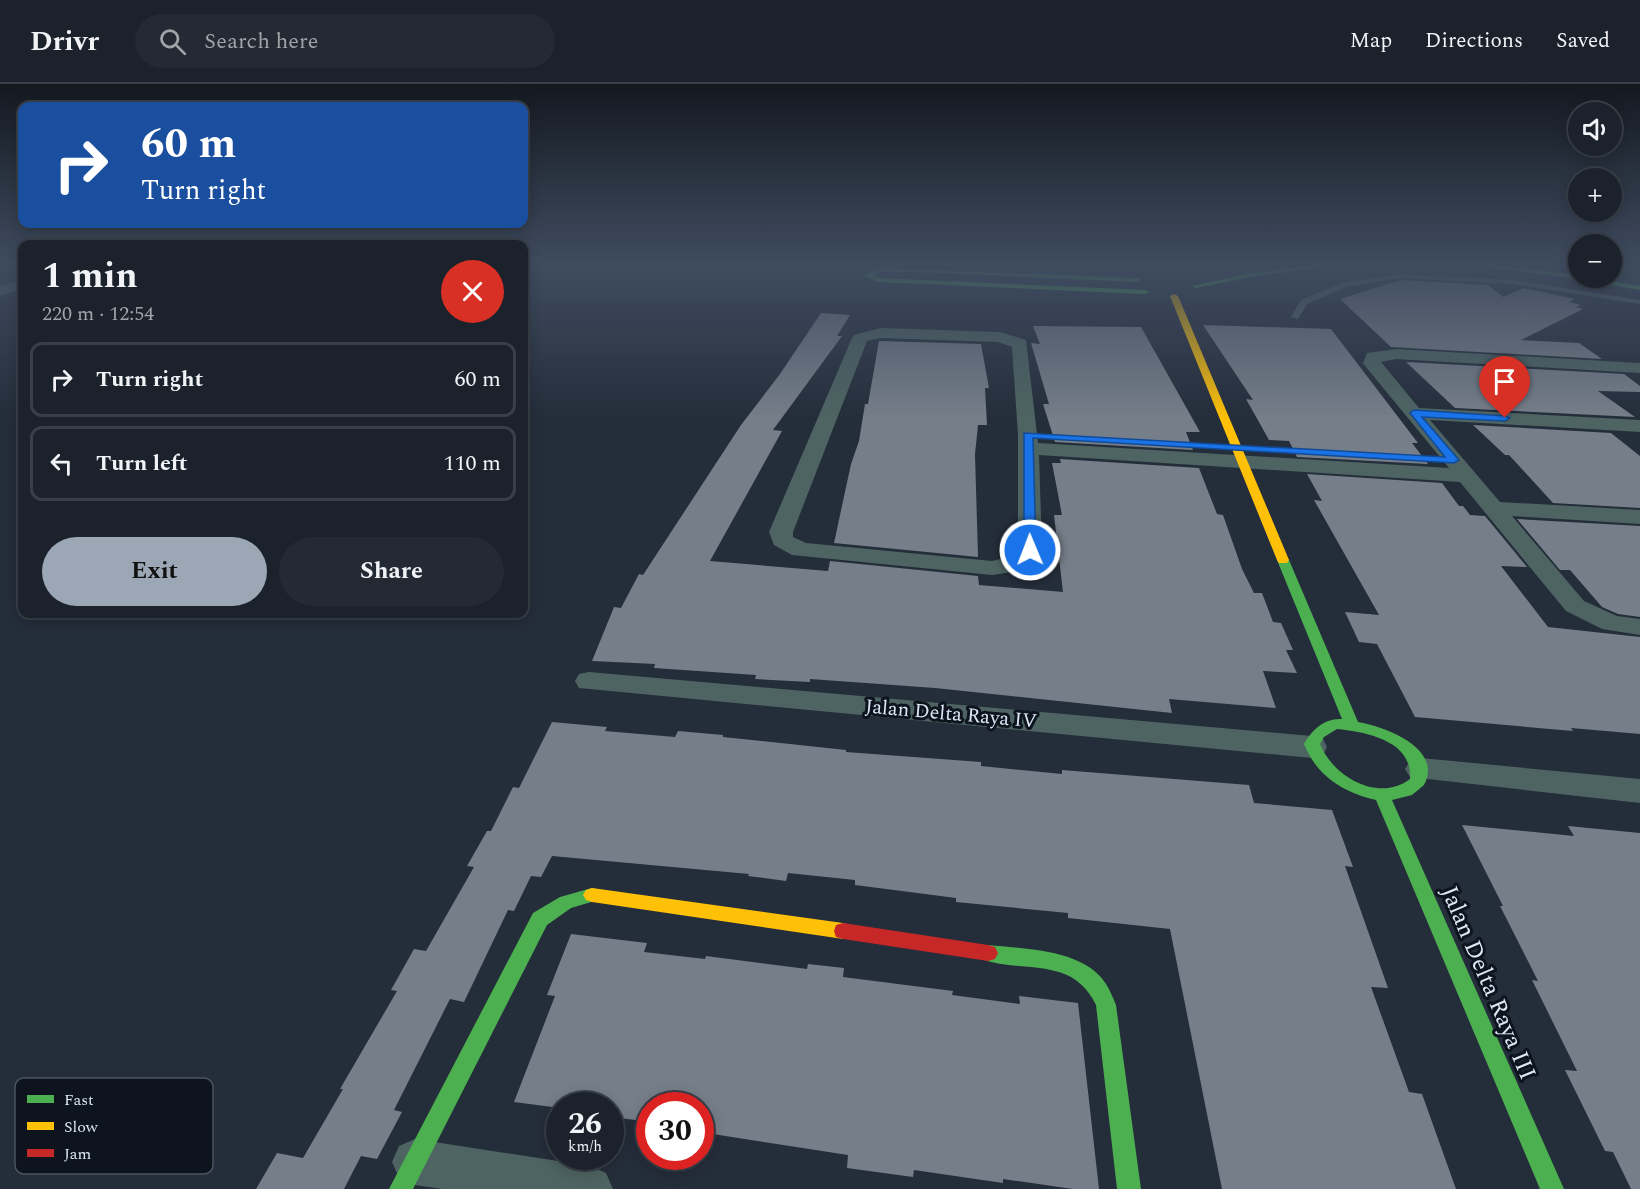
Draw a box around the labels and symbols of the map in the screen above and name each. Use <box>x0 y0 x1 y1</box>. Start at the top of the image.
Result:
pin <box>1479 356 1530 418</box>
position arrow <box>998 518 1062 582</box>
street label: Jalan Delta Raya IV <box>864 692 1038 736</box>
street label: Jalan Delta Raya III <box>1431 880 1545 1086</box>
legend <box>15 1078 213 1174</box>
text: Fast <box>64 1088 94 1112</box>
speed limit sign: 30 <box>636 1092 714 1170</box>
text: Slow <box>64 1115 99 1139</box>
text: Jam <box>64 1142 92 1166</box>

